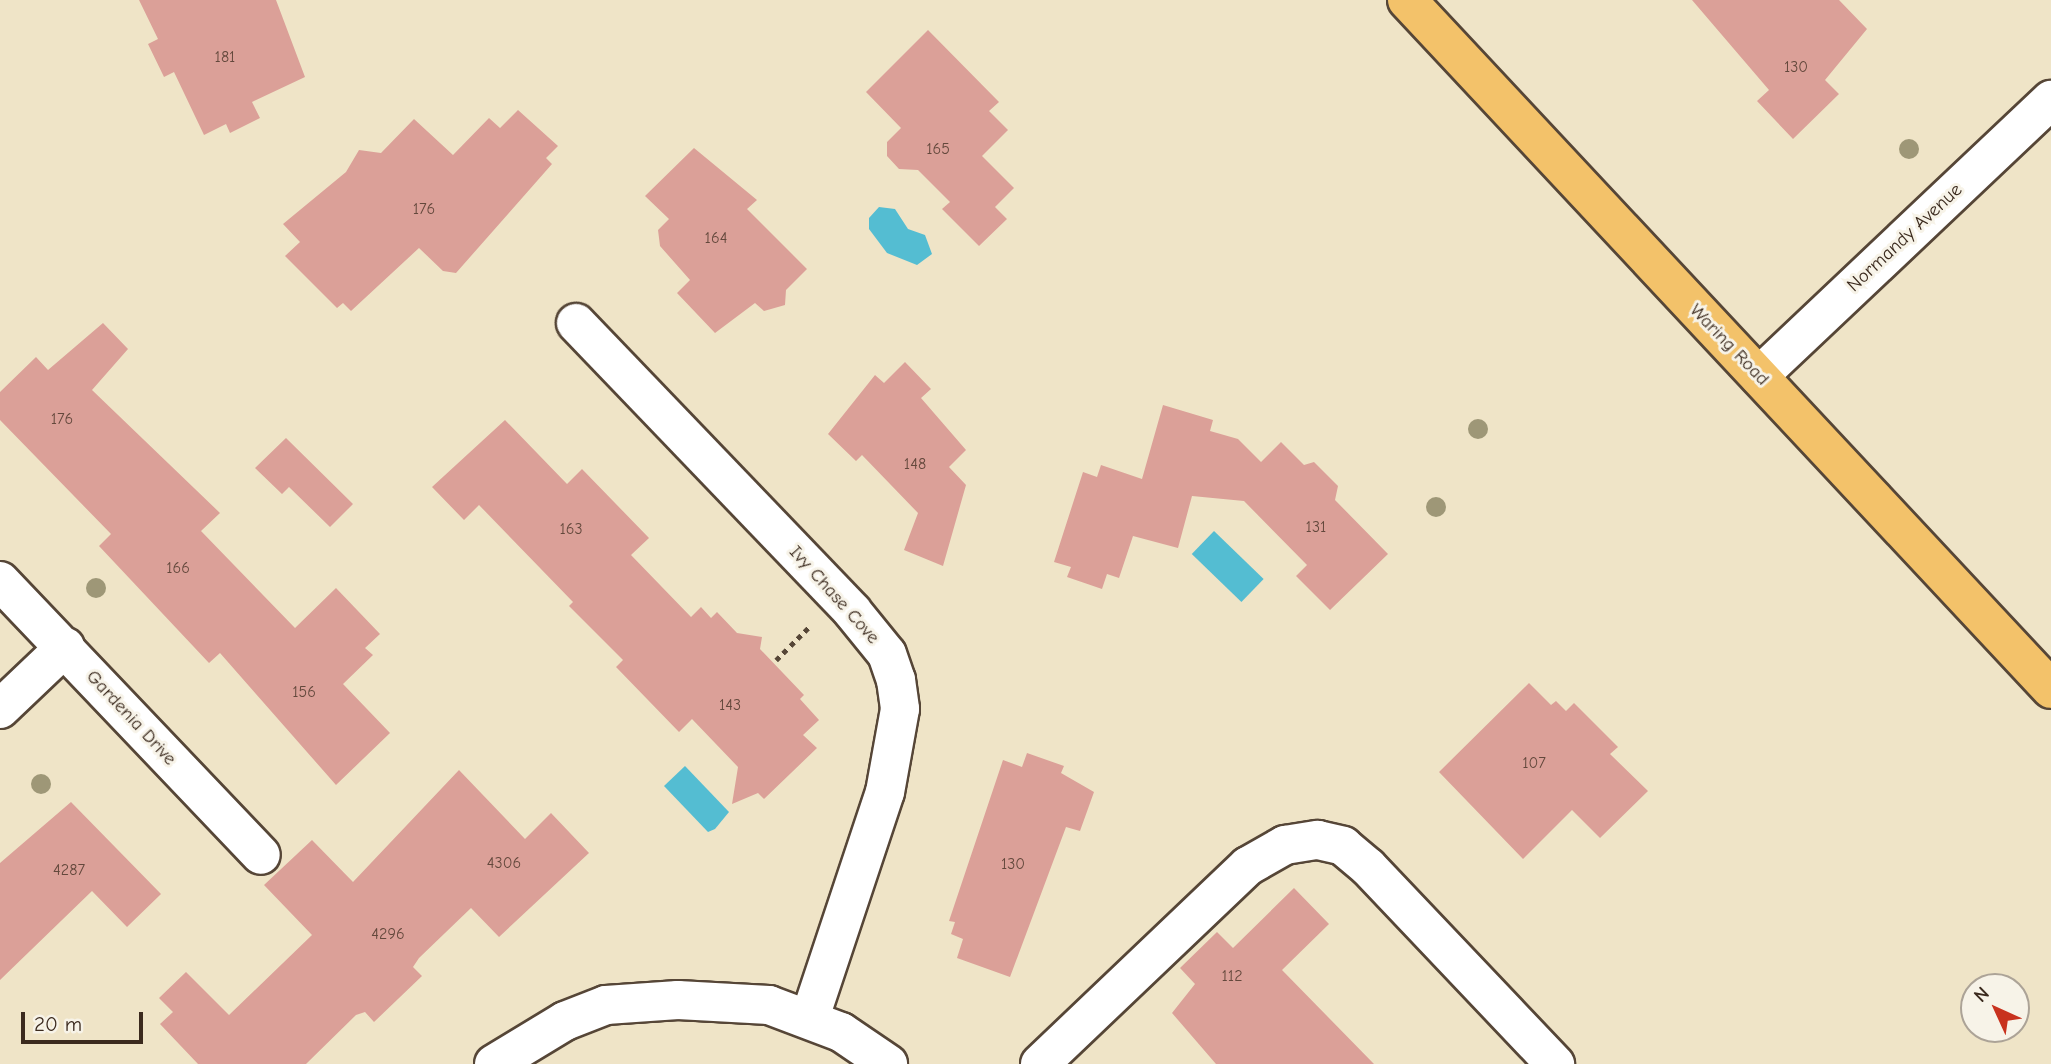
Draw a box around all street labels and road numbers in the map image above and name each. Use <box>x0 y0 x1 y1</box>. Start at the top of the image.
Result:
street label: Normandy Avenue <box>1843 179 1967 297</box>
street label: Waring Road <box>1684 299 1774 391</box>
street label: Ivy Chase Cove <box>784 541 884 649</box>
street label: Gardenia Drive <box>81 666 181 770</box>

